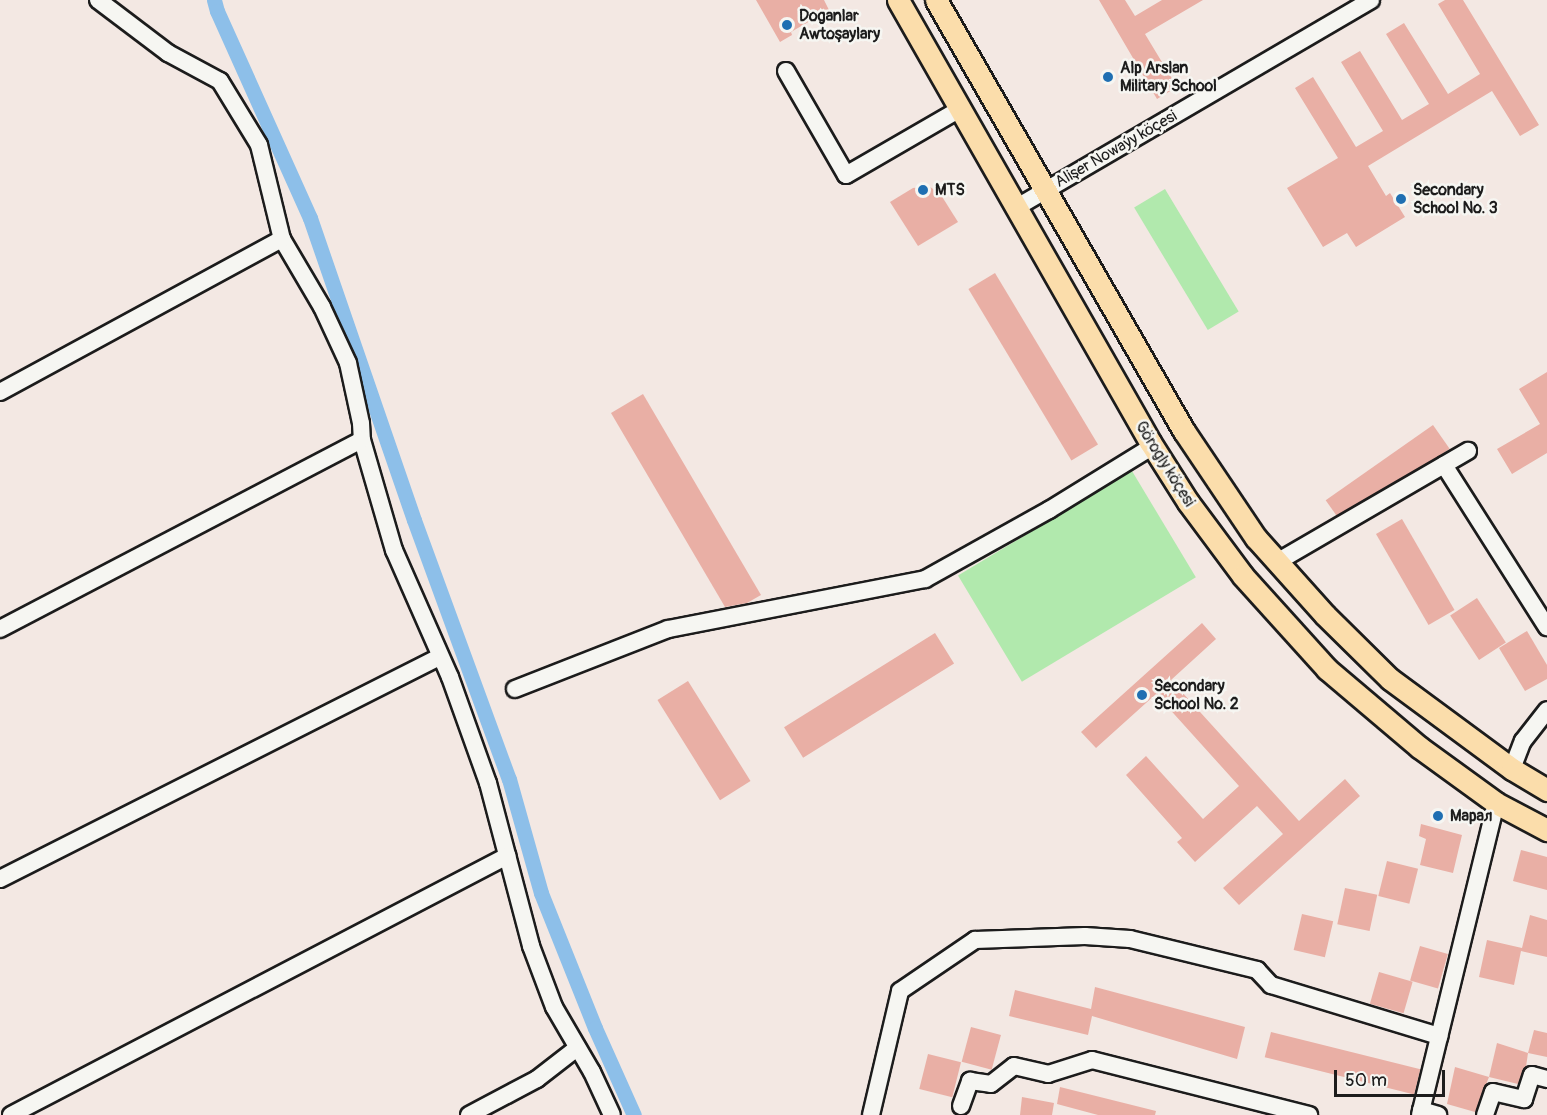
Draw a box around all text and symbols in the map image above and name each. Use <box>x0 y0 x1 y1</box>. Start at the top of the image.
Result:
place label: Doganlar Awtoşaylary <box>799 6 880 44</box>
marker: Doganlar Awtoşaylary <box>780 18 794 32</box>
place label: Alp Arslan Military School <box>1120 58 1217 96</box>
marker: Alp Arslan Military School <box>1101 70 1115 84</box>
street label: Alişer Nowaýy köçesi <box>1052 106 1180 192</box>
place label: MTS <box>935 180 965 200</box>
place label: Secondary School No. 3 <box>1413 180 1498 218</box>
marker: MTS <box>916 183 930 197</box>
marker: Secondary School No. 3 <box>1394 192 1408 206</box>
street label: Görogly köçesi <box>1131 418 1199 510</box>
place label: Secondary School No. 2 <box>1154 676 1239 714</box>
marker: Secondary School No. 2 <box>1135 688 1149 702</box>
place label: Марал <box>1450 806 1492 826</box>
marker: Марал <box>1431 809 1445 823</box>
scale bar <box>1337 1058 1448 1096</box>
text: 50 m <box>1345 1069 1387 1092</box>

